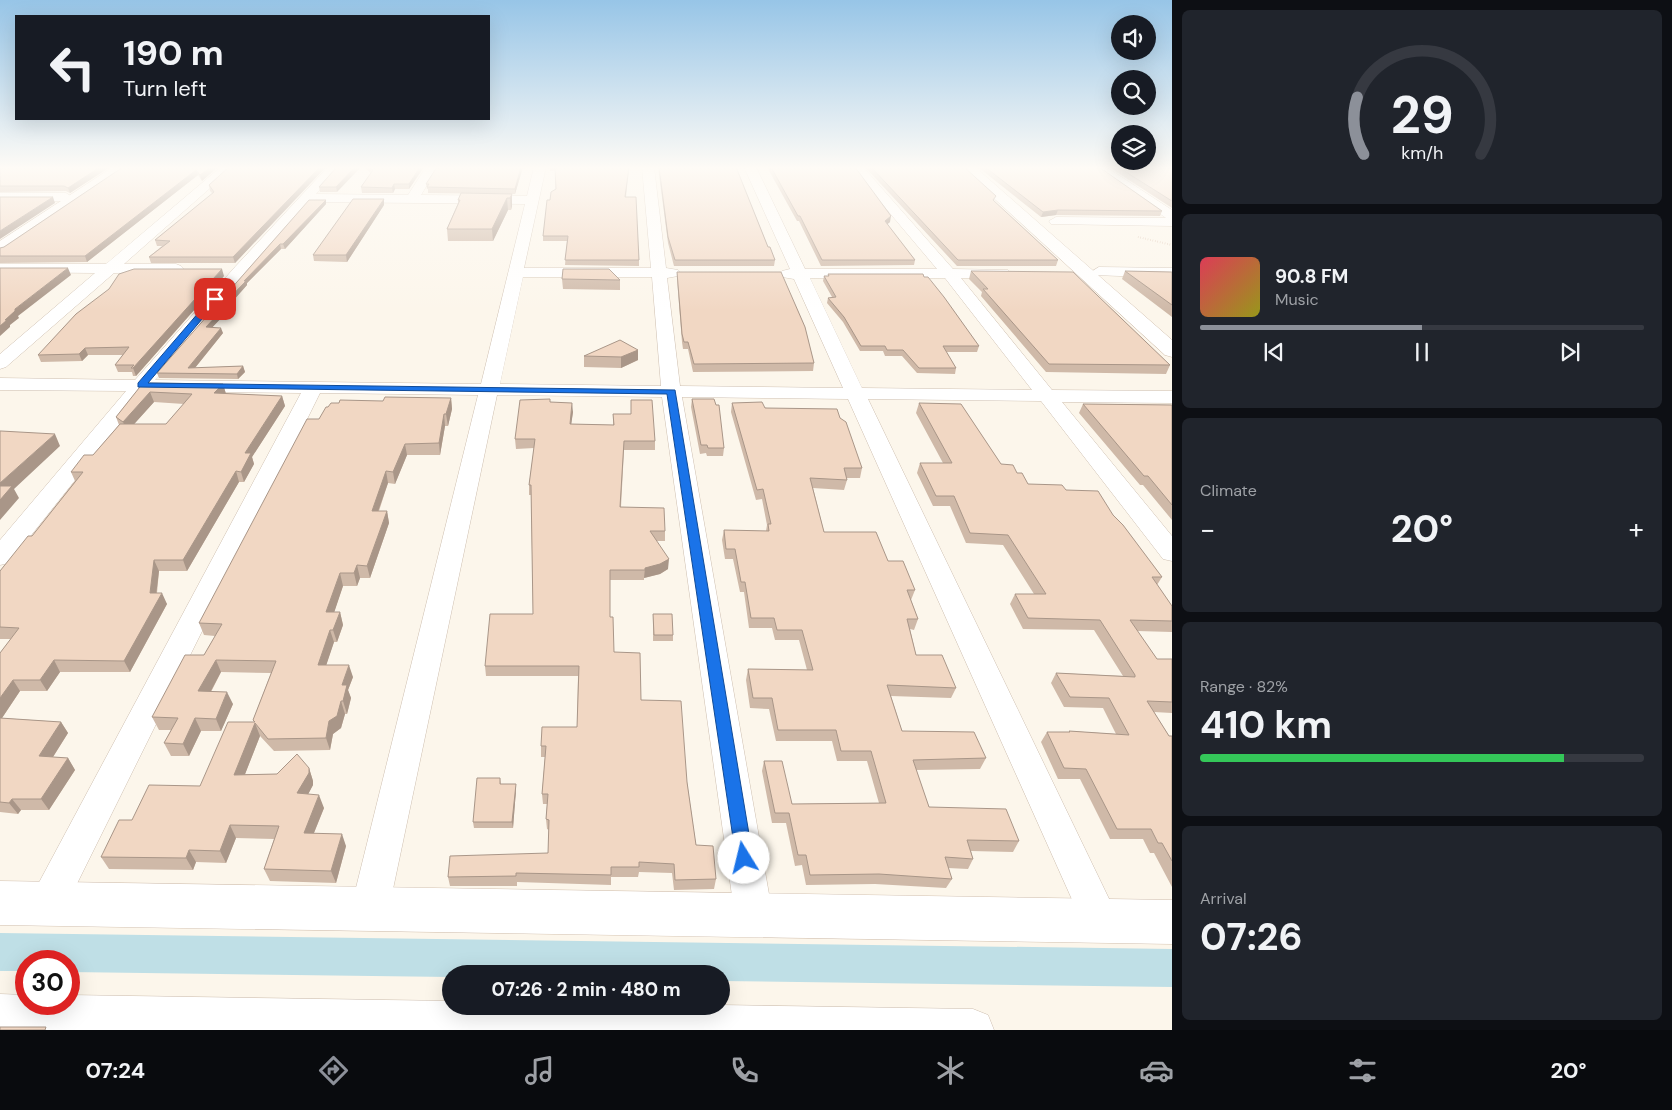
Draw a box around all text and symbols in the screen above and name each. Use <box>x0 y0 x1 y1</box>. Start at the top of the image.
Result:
map controls <box>1111 15 1156 170</box>
button: sound <box>1111 15 1156 60</box>
text: 190 m <box>123 30 224 76</box>
icon: left <box>40 35 105 100</box>
button: search <box>1111 70 1156 115</box>
text: Turn left <box>123 74 207 103</box>
text: 29 <box>1391 81 1453 149</box>
button: layers <box>1111 125 1156 170</box>
text: km/h <box>1401 141 1443 165</box>
text: 90.8 FM <box>1275 264 1348 289</box>
pin <box>194 278 236 320</box>
icon: arrive <box>201 285 229 313</box>
text: Music <box>1275 289 1319 310</box>
icon: previous <box>1260 338 1288 366</box>
icon: pause <box>1408 338 1436 366</box>
icon: next <box>1556 338 1584 366</box>
text: Climate <box>1200 480 1257 501</box>
text: 20° <box>1391 504 1453 554</box>
text: − <box>1200 511 1215 548</box>
text: + <box>1629 511 1644 548</box>
text: Range · 82% <box>1200 676 1288 697</box>
text: 410 km <box>1200 700 1332 750</box>
position arrow <box>717 831 769 883</box>
text: Arrival <box>1200 888 1247 909</box>
text: 07:26 <box>1200 912 1303 962</box>
speed limit sign: 30 <box>15 950 80 1015</box>
text: 07:26 · 2 min · 480 m <box>491 977 681 1002</box>
icon: directions <box>316 1053 351 1088</box>
icon: music <box>522 1053 557 1088</box>
icon: phone <box>727 1053 762 1088</box>
icon: climate <box>933 1053 968 1088</box>
icon: car <box>1139 1053 1174 1088</box>
icon: filters <box>1345 1053 1380 1088</box>
text: 07:24 <box>85 1056 145 1085</box>
text: 20° <box>1550 1056 1587 1085</box>

